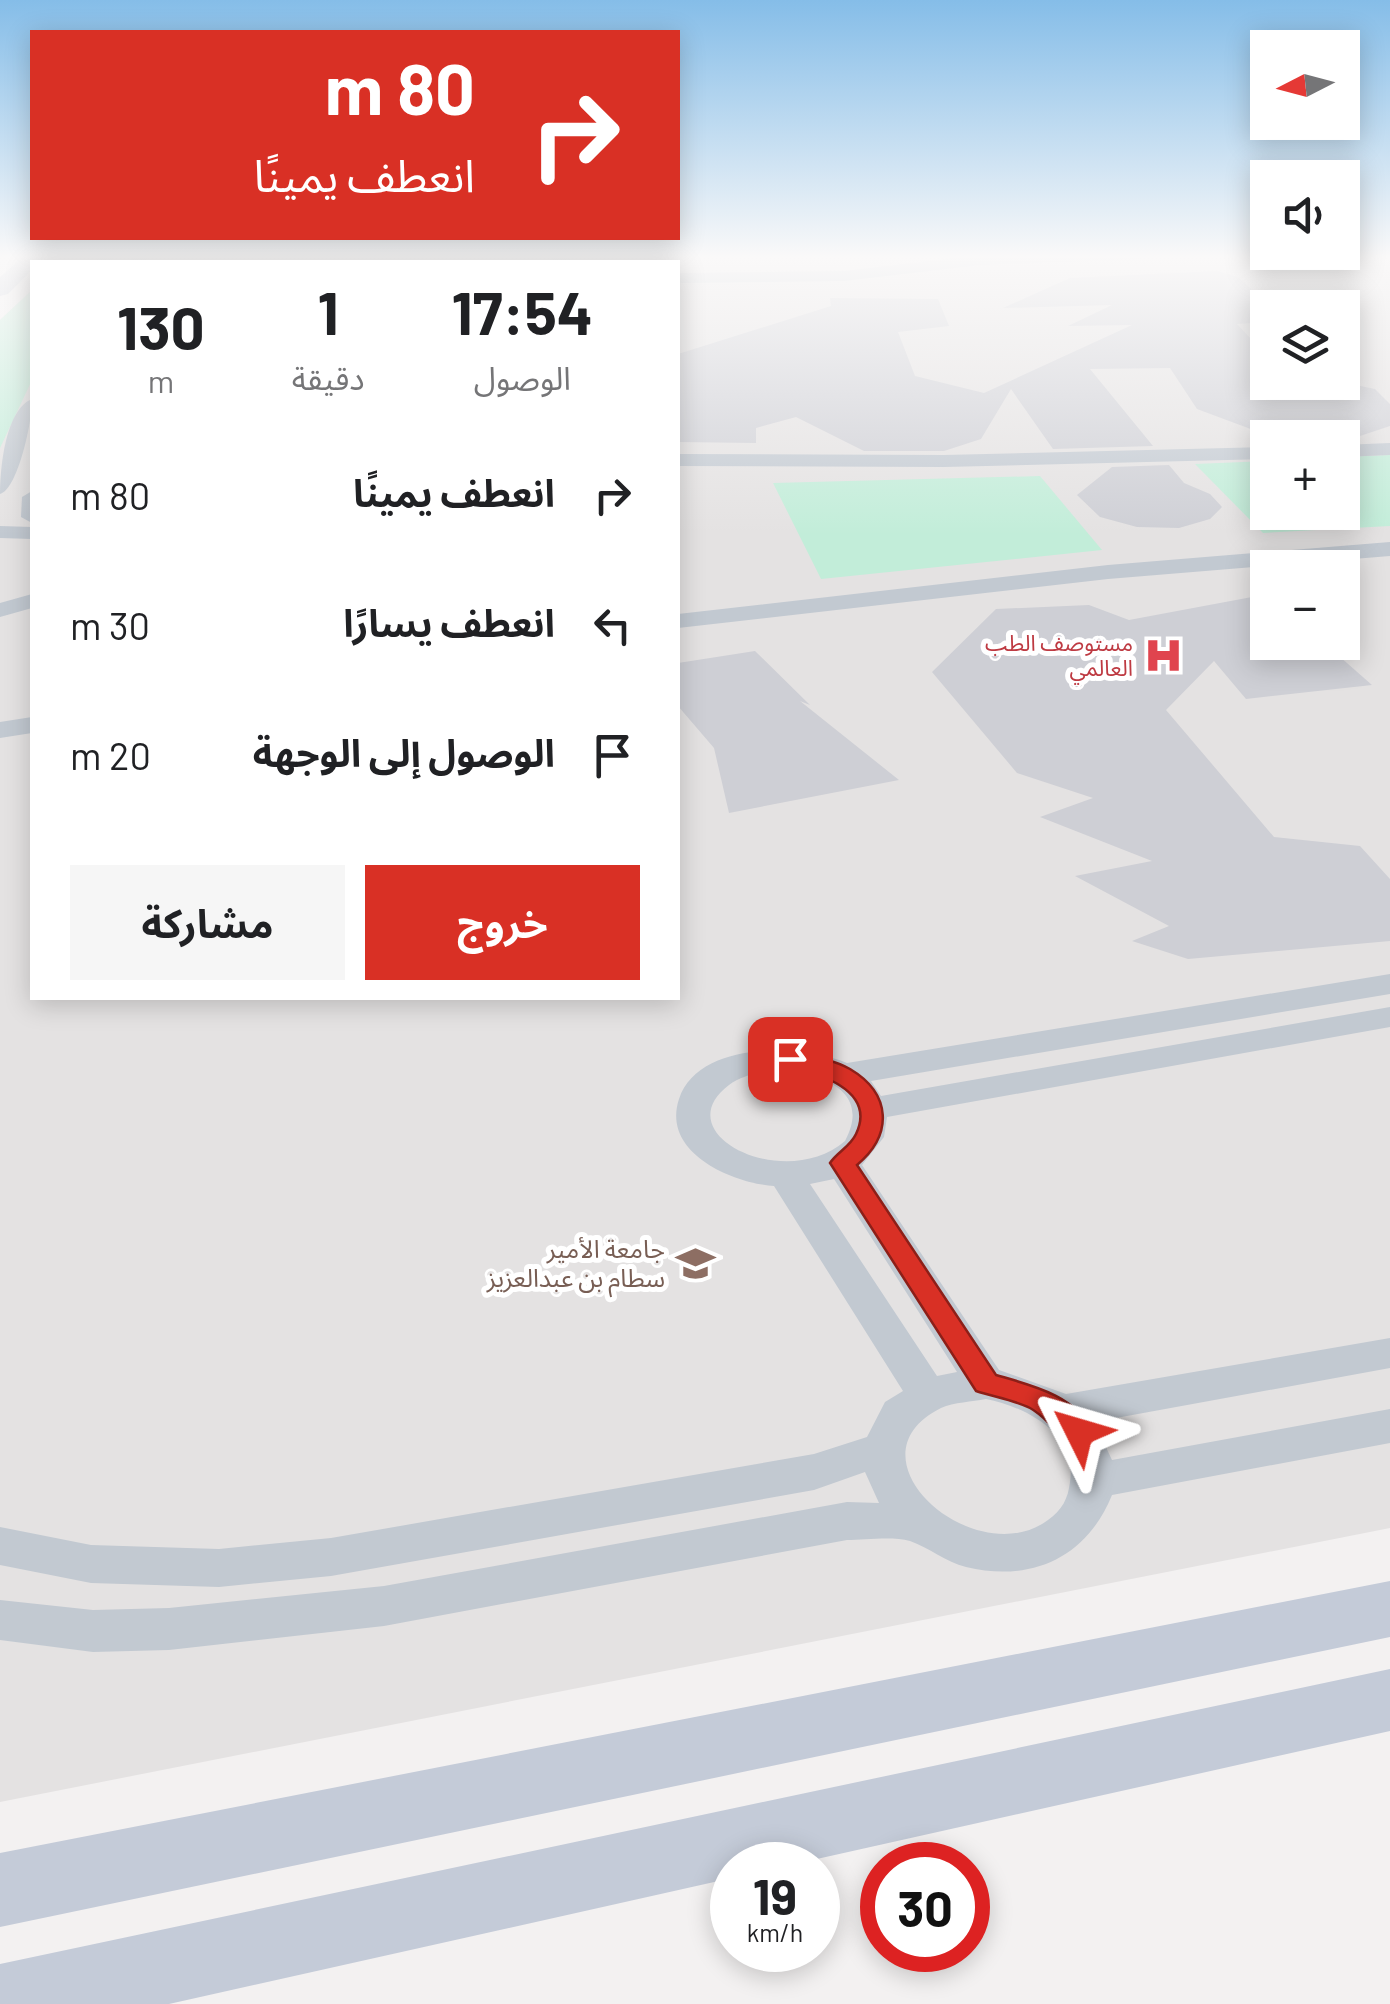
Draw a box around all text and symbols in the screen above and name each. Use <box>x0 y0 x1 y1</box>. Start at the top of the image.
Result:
north arrow <box>1250 30 1360 140</box>
map controls <box>1250 30 1360 660</box>
text: 80 m <box>325 45 475 129</box>
icon: right <box>510 70 640 200</box>
text: انعطف يمينًا <box>254 147 475 201</box>
button: sound <box>1250 160 1360 270</box>
text: 1 <box>318 275 339 347</box>
text: 17:54 <box>452 275 593 347</box>
text: 130 <box>117 290 205 362</box>
button: layers <box>1250 290 1360 400</box>
text: دقيقة <box>292 358 365 396</box>
text: الوصول <box>474 358 571 396</box>
text: m <box>148 361 174 399</box>
button: + <box>1250 420 1360 530</box>
icon: right <box>585 468 640 523</box>
text: انعطف يمينًا <box>353 469 555 515</box>
text: 80 m <box>70 472 150 518</box>
button: − <box>1250 550 1360 660</box>
icon: left <box>585 598 640 653</box>
text: انعطف يسارًا <box>343 599 555 645</box>
text: 30 m <box>70 602 150 648</box>
place label: مستوصف الطب العالمي <box>985 629 1133 685</box>
hospital icon: مستوصف الطب العالمي <box>1142 635 1184 677</box>
icon: arrive <box>585 728 640 783</box>
text: الوصول إلى الوجهة <box>253 729 555 775</box>
text: 20 m <box>70 732 151 778</box>
button: مشاركة <box>70 865 345 980</box>
button: خروج <box>365 865 640 980</box>
pin <box>748 1017 833 1102</box>
icon: arrive <box>763 1032 818 1087</box>
place label: جامعة الأمير سطام بن عبدالعزيز <box>486 1233 665 1298</box>
school or university icon: جامعة الأمير سطام بن عبدالعزيز <box>674 1242 716 1284</box>
position arrow <box>1027 1380 1131 1484</box>
speed limit sign: 30 <box>860 1842 990 1972</box>
text: 19 <box>753 1865 797 1925</box>
text: km/h <box>747 1917 803 1947</box>

